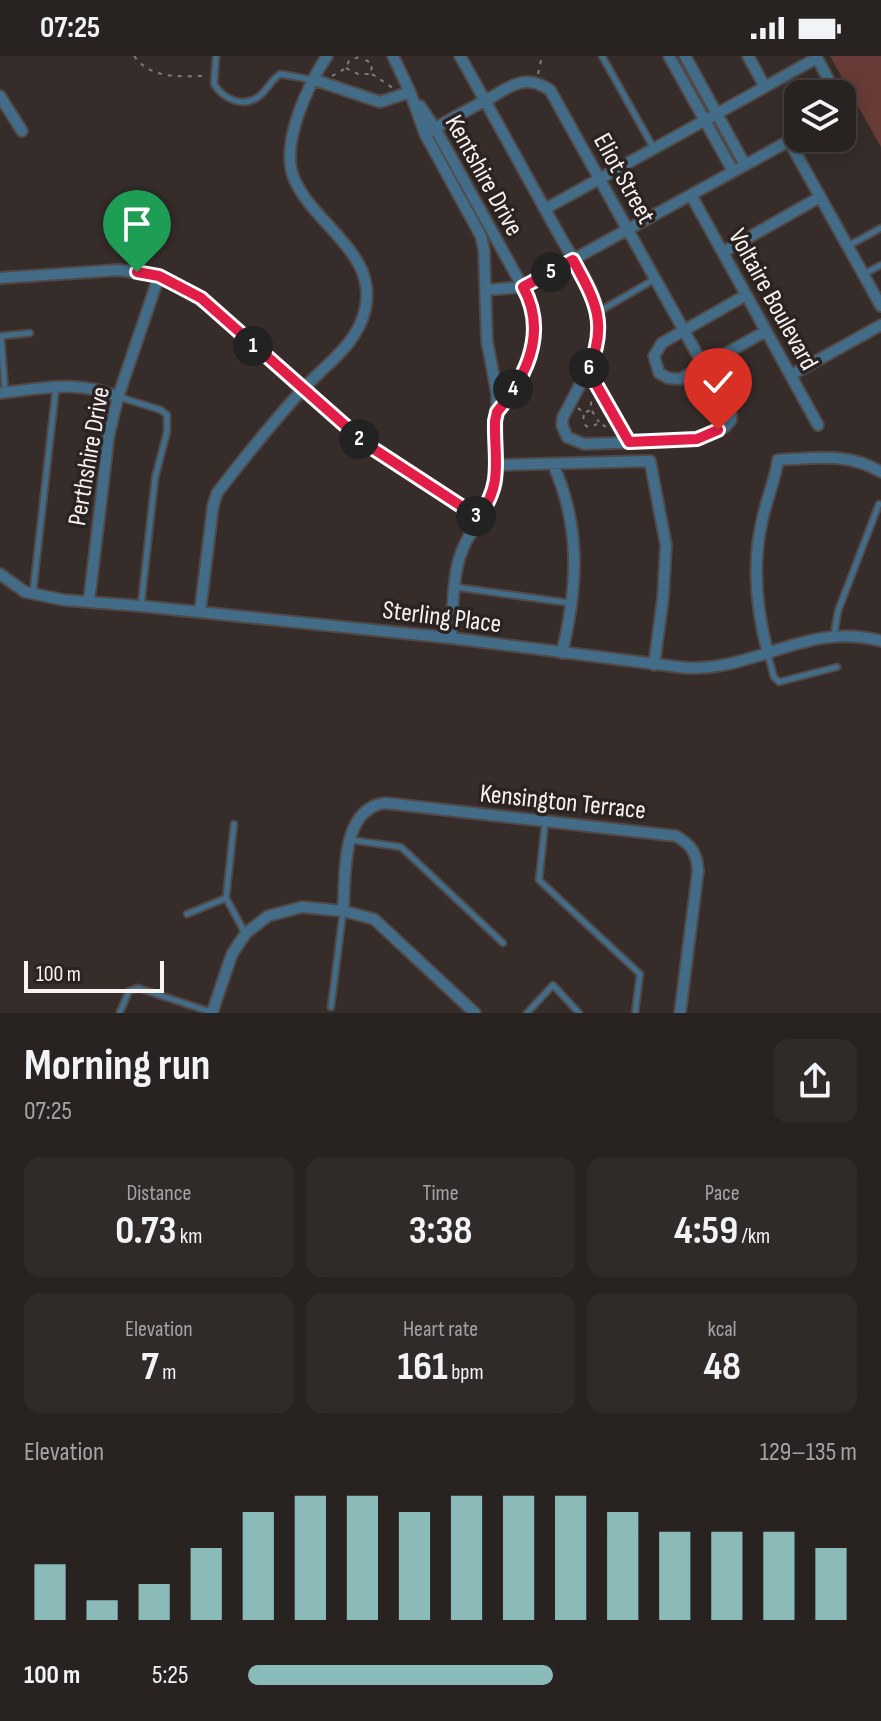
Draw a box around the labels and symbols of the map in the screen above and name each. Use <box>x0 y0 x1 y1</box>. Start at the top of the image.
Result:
street label: Kentshire Drive <box>438 110 530 241</box>
street label: Eliot Street <box>586 128 661 229</box>
pin <box>103 190 171 272</box>
street label: Voltaire Boulevard <box>721 224 824 376</box>
pin: 5 <box>531 252 571 292</box>
pin: 1 <box>233 326 273 366</box>
pin: 6 <box>569 348 609 388</box>
pin <box>684 348 752 430</box>
pin: 4 <box>493 369 533 409</box>
street label: Perthshire Drive <box>62 384 117 528</box>
pin: 2 <box>339 419 379 459</box>
pin: 3 <box>456 496 496 536</box>
street label: Sterling Place <box>381 595 503 640</box>
street label: Kensington Terrace <box>478 778 647 827</box>
scale bar <box>24 957 164 993</box>

